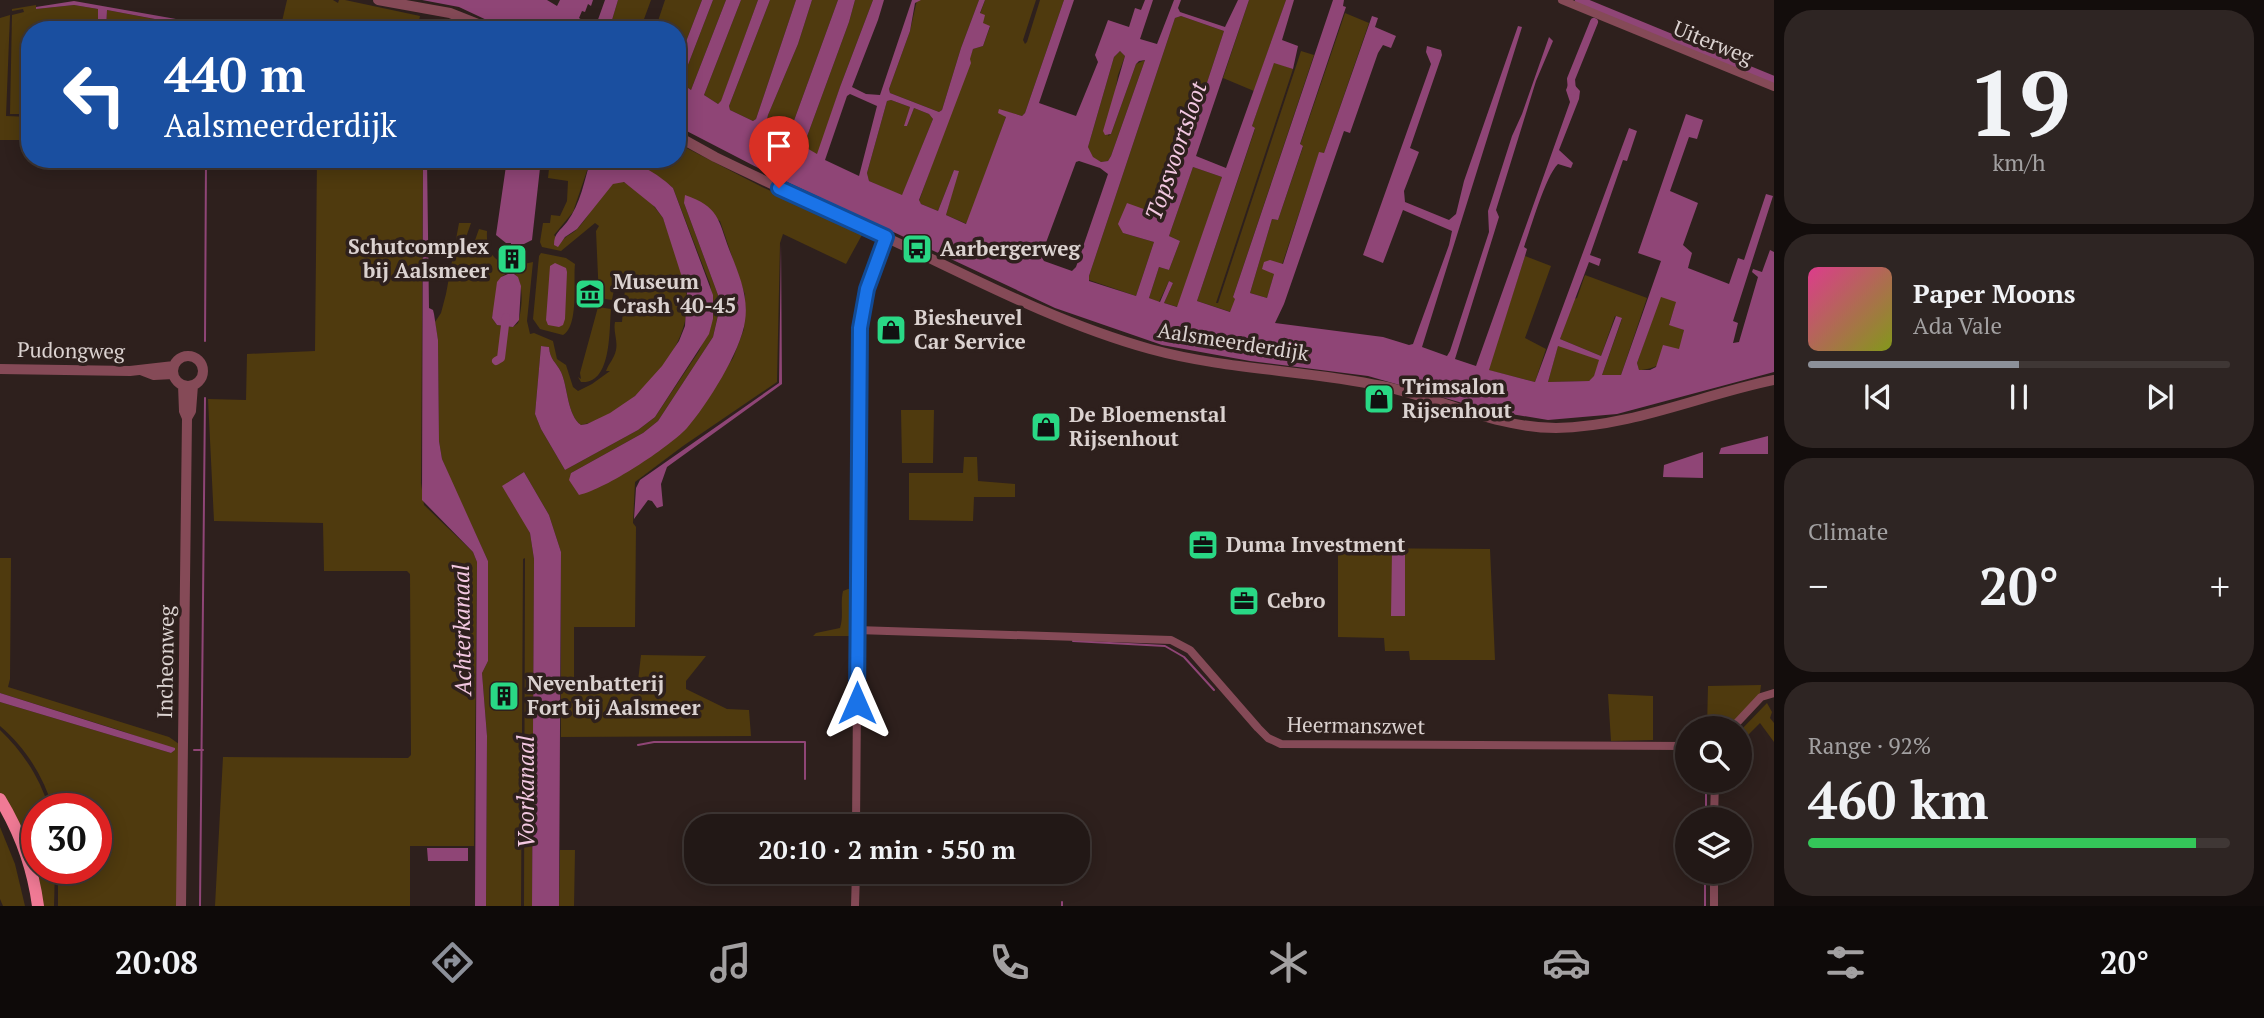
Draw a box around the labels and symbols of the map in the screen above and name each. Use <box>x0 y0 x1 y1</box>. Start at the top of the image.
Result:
street label: Uiterweg <box>1669 13 1758 71</box>
water label: Topsvoortsloot <box>1137 76 1214 224</box>
pin <box>749 116 809 188</box>
place label: Schutcomplex bij Aalsmeer <box>348 232 489 284</box>
bus stop icon: Aarbergerweg <box>900 232 934 266</box>
place label: Aarbergerweg <box>940 234 1082 262</box>
building icon: Schutcomplex bij Aalsmeer <box>495 242 529 276</box>
place label: Museum Crash '40-45 <box>613 267 736 319</box>
museum icon: Museum Crash '40-45 <box>573 277 607 311</box>
place label: Biesheuvel Car Service <box>914 303 1026 355</box>
shop icon: Biesheuvel Car Service <box>874 313 908 347</box>
street label: Aalsmeerderdijk <box>1155 315 1311 367</box>
street label: Pudongweg <box>17 335 126 365</box>
place label: Trimsalon Rijsenhout <box>1402 372 1513 424</box>
shop icon: Trimsalon Rijsenhout <box>1362 382 1396 416</box>
place label: De Bloemenstal Rijsenhout <box>1069 400 1227 452</box>
shop icon: De Bloemenstal Rijsenhout <box>1029 410 1063 444</box>
office icon: Duma Investment <box>1186 528 1220 562</box>
place label: Duma Investment <box>1226 530 1406 558</box>
water label: Achterkanaal <box>445 564 478 698</box>
office icon: Cebro <box>1227 584 1261 618</box>
place label: Cebro <box>1267 586 1325 614</box>
street label: Incheonweg <box>150 604 180 719</box>
position arrow <box>820 666 894 740</box>
place label: Nevenbatterij Fort bij Aalsmeer <box>527 669 701 721</box>
building icon: Nevenbatterij Fort bij Aalsmeer <box>487 679 521 713</box>
street label: Heermanszwet <box>1287 710 1426 740</box>
water label: Voorkanaal <box>510 735 541 849</box>
speed limit sign: 30 <box>21 793 112 884</box>

